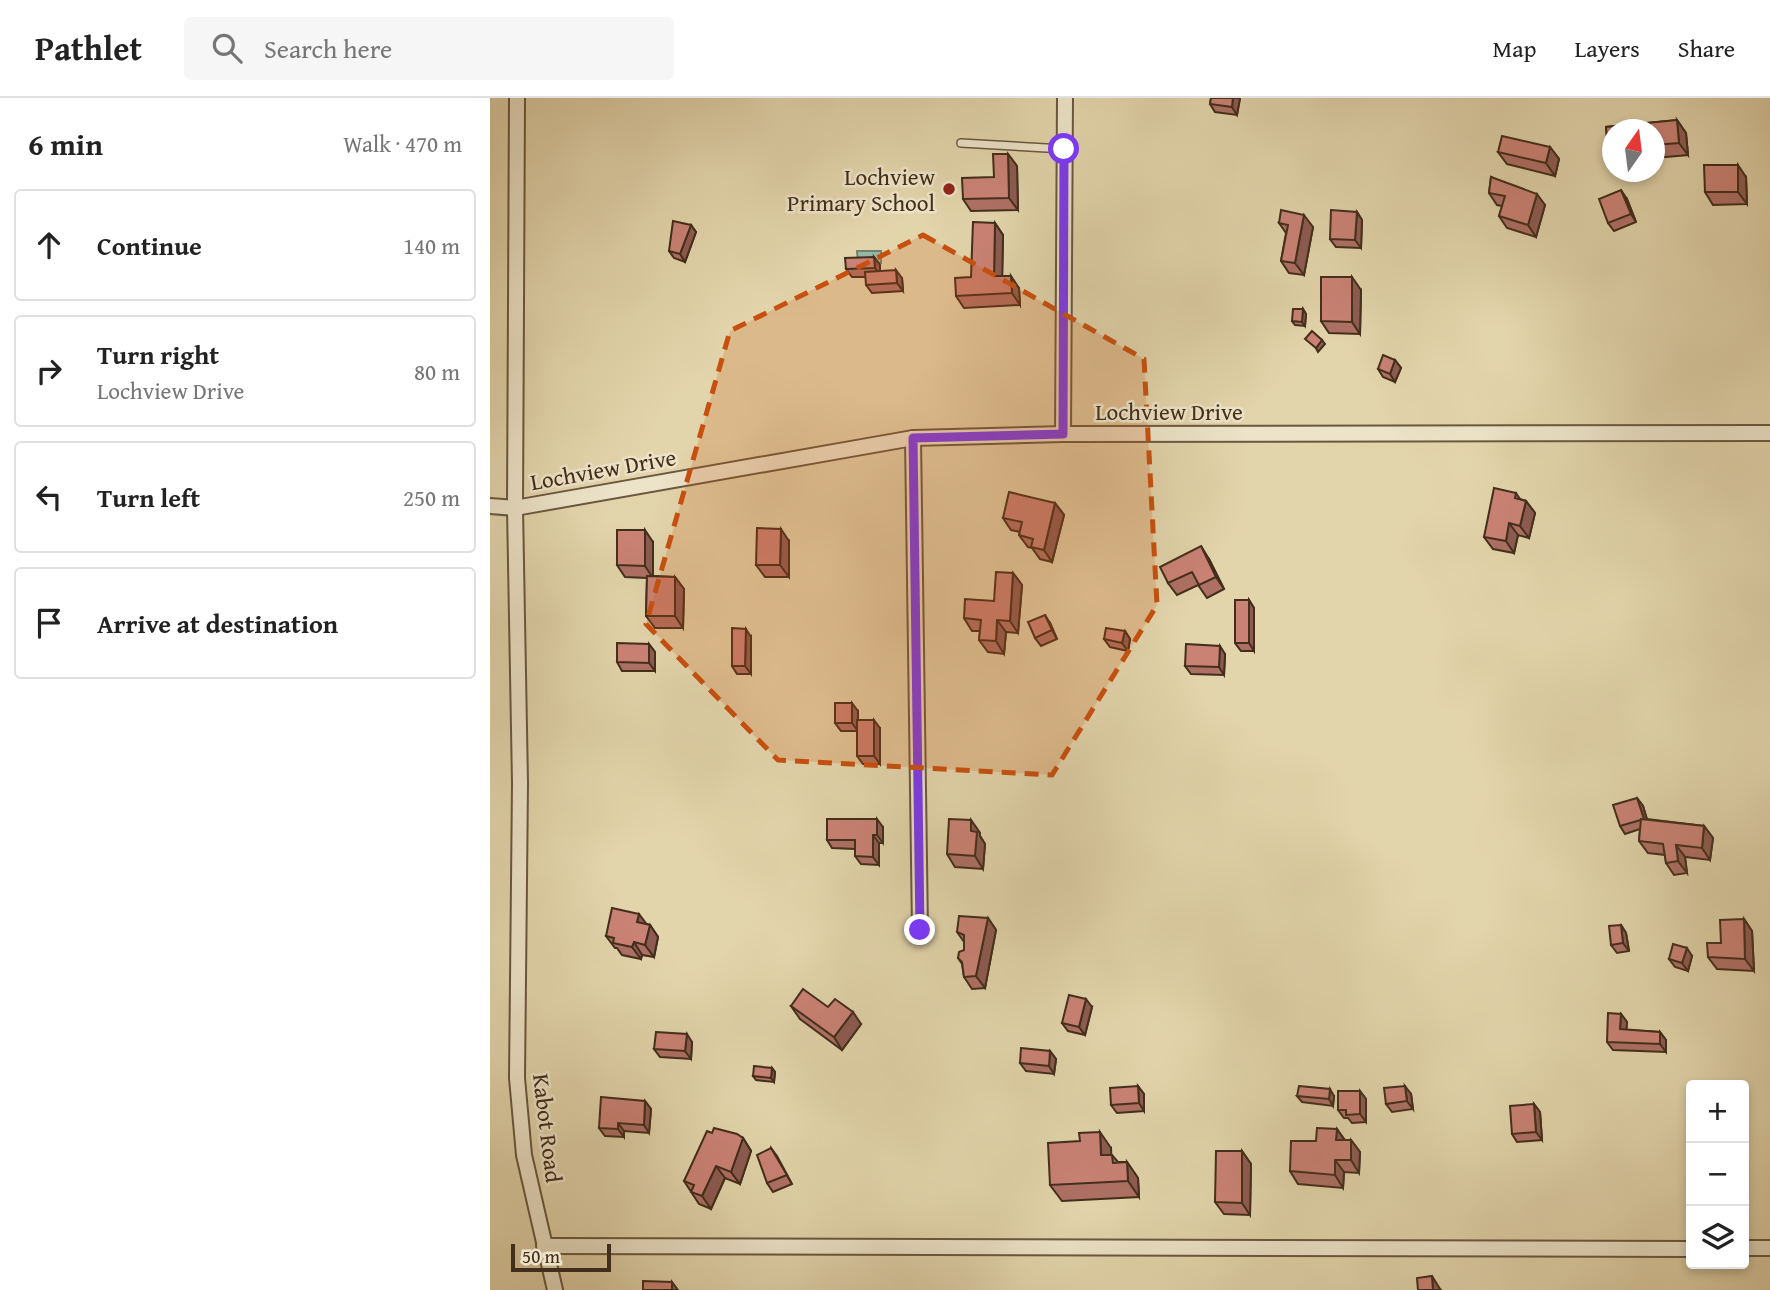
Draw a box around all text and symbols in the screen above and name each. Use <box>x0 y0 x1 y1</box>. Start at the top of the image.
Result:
search box <box>184 17 674 80</box>
text: Pathlet <box>35 24 142 72</box>
icon: search <box>208 29 246 67</box>
text: Search here <box>264 29 392 68</box>
text: Map <box>1493 31 1536 66</box>
text: Layers <box>1574 31 1640 66</box>
text: Share <box>1678 31 1735 66</box>
north arrow <box>1602 119 1665 182</box>
text: 6 min <box>28 122 103 166</box>
text: Walk · 470 m <box>343 127 462 160</box>
route start <box>1048 133 1079 164</box>
place label: Lochview Primary School <box>787 160 936 219</box>
marker: Lochview Primary School <box>941 181 957 197</box>
icon: ahead <box>30 226 68 264</box>
text: Continue <box>97 226 202 265</box>
text: 140 m <box>403 229 460 262</box>
text: Turn right <box>97 335 219 374</box>
icon: right <box>30 352 68 390</box>
text: 80 m <box>414 355 460 388</box>
text: Lochview Drive <box>97 374 244 407</box>
street label: Lochview Drive <box>1095 395 1243 428</box>
street label: Lochview Drive <box>528 440 678 498</box>
icon: left <box>30 478 68 516</box>
text: Turn left <box>97 478 200 517</box>
text: 250 m <box>403 481 460 514</box>
icon: arrive <box>30 604 68 642</box>
text: Arrive at destination <box>97 604 338 643</box>
route end <box>904 914 935 945</box>
street label: Kabot Road <box>525 1072 571 1185</box>
map controls <box>1686 1080 1749 1269</box>
button: + <box>1686 1080 1749 1143</box>
button: − <box>1686 1143 1749 1206</box>
button: layers <box>1686 1206 1749 1269</box>
scale bar <box>511 1241 611 1273</box>
text: 50 m <box>522 1242 560 1270</box>

